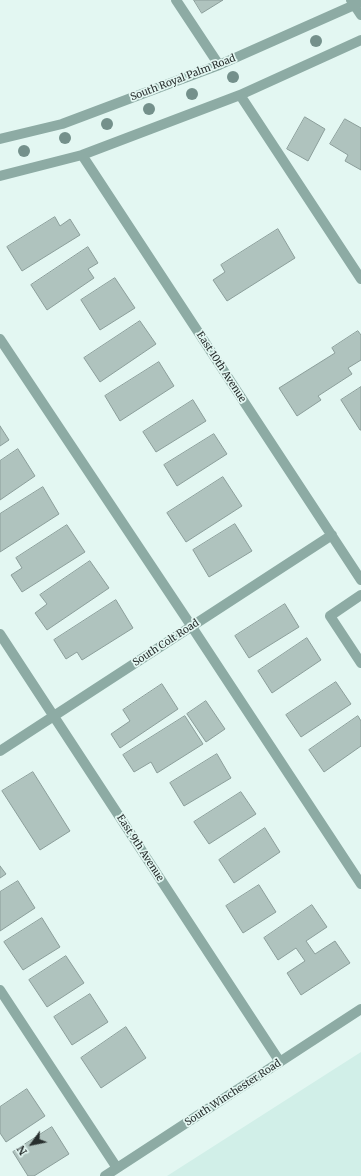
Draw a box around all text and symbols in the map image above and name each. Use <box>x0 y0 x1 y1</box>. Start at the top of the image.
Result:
street label: South Royal Palm Road <box>129 52 237 104</box>
street label: East 10th Avenue <box>194 329 248 405</box>
street label: South Colt Road <box>131 617 201 669</box>
street label: East 9th Avenue <box>114 812 166 884</box>
street label: South Winchester Road <box>183 1057 283 1129</box>
north arrow <box>12 1124 52 1164</box>
text: N <box>14 1143 30 1158</box>

